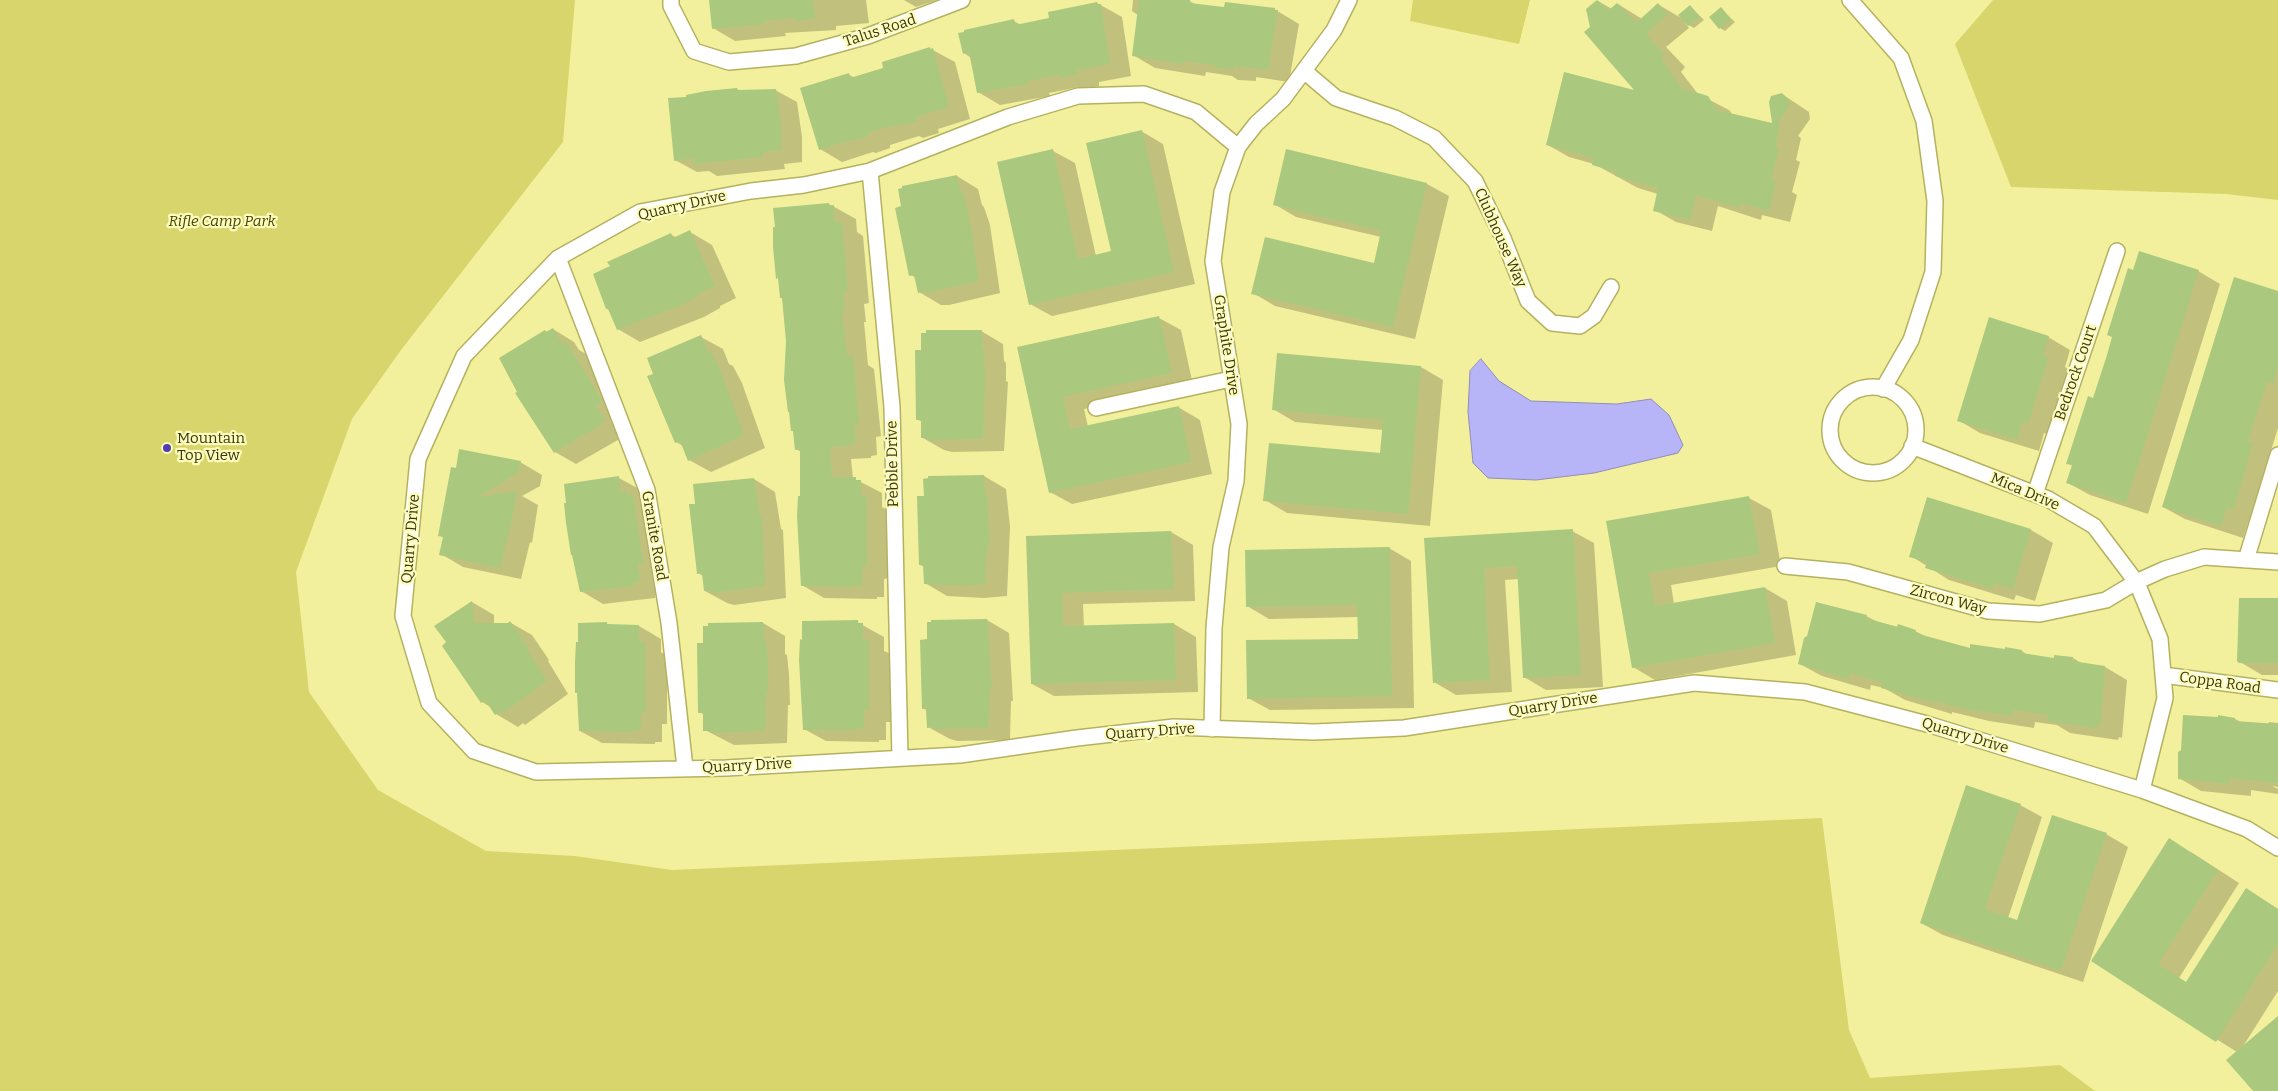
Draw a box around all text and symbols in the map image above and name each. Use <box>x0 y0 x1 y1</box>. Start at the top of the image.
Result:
street label: Talus Road <box>841 11 919 51</box>
street label: Clubhouse Way <box>1470 185 1530 291</box>
street label: Quarry Drive <box>636 187 728 225</box>
park label: Rifle Camp Park <box>168 213 276 231</box>
street label: Graphite Drive <box>1209 293 1243 397</box>
street label: Bedrock Court <box>2051 323 2101 423</box>
street label: Pebble Drive <box>883 420 903 508</box>
place label: Mountain Top View <box>177 430 245 465</box>
marker: Mountain Top View <box>161 442 173 454</box>
street label: Mica Drive <box>1988 469 2062 515</box>
street label: Granite Road <box>637 490 671 582</box>
street label: Quarry Drive <box>398 493 424 585</box>
street label: Zircon Way <box>1908 581 1988 619</box>
street label: Coppa Road <box>2178 668 2262 698</box>
street label: Quarry Drive <box>1507 689 1599 721</box>
street label: Quarry Drive <box>1919 714 2011 758</box>
street label: Quarry Drive <box>1105 720 1195 744</box>
street label: Quarry Drive <box>702 755 792 777</box>

